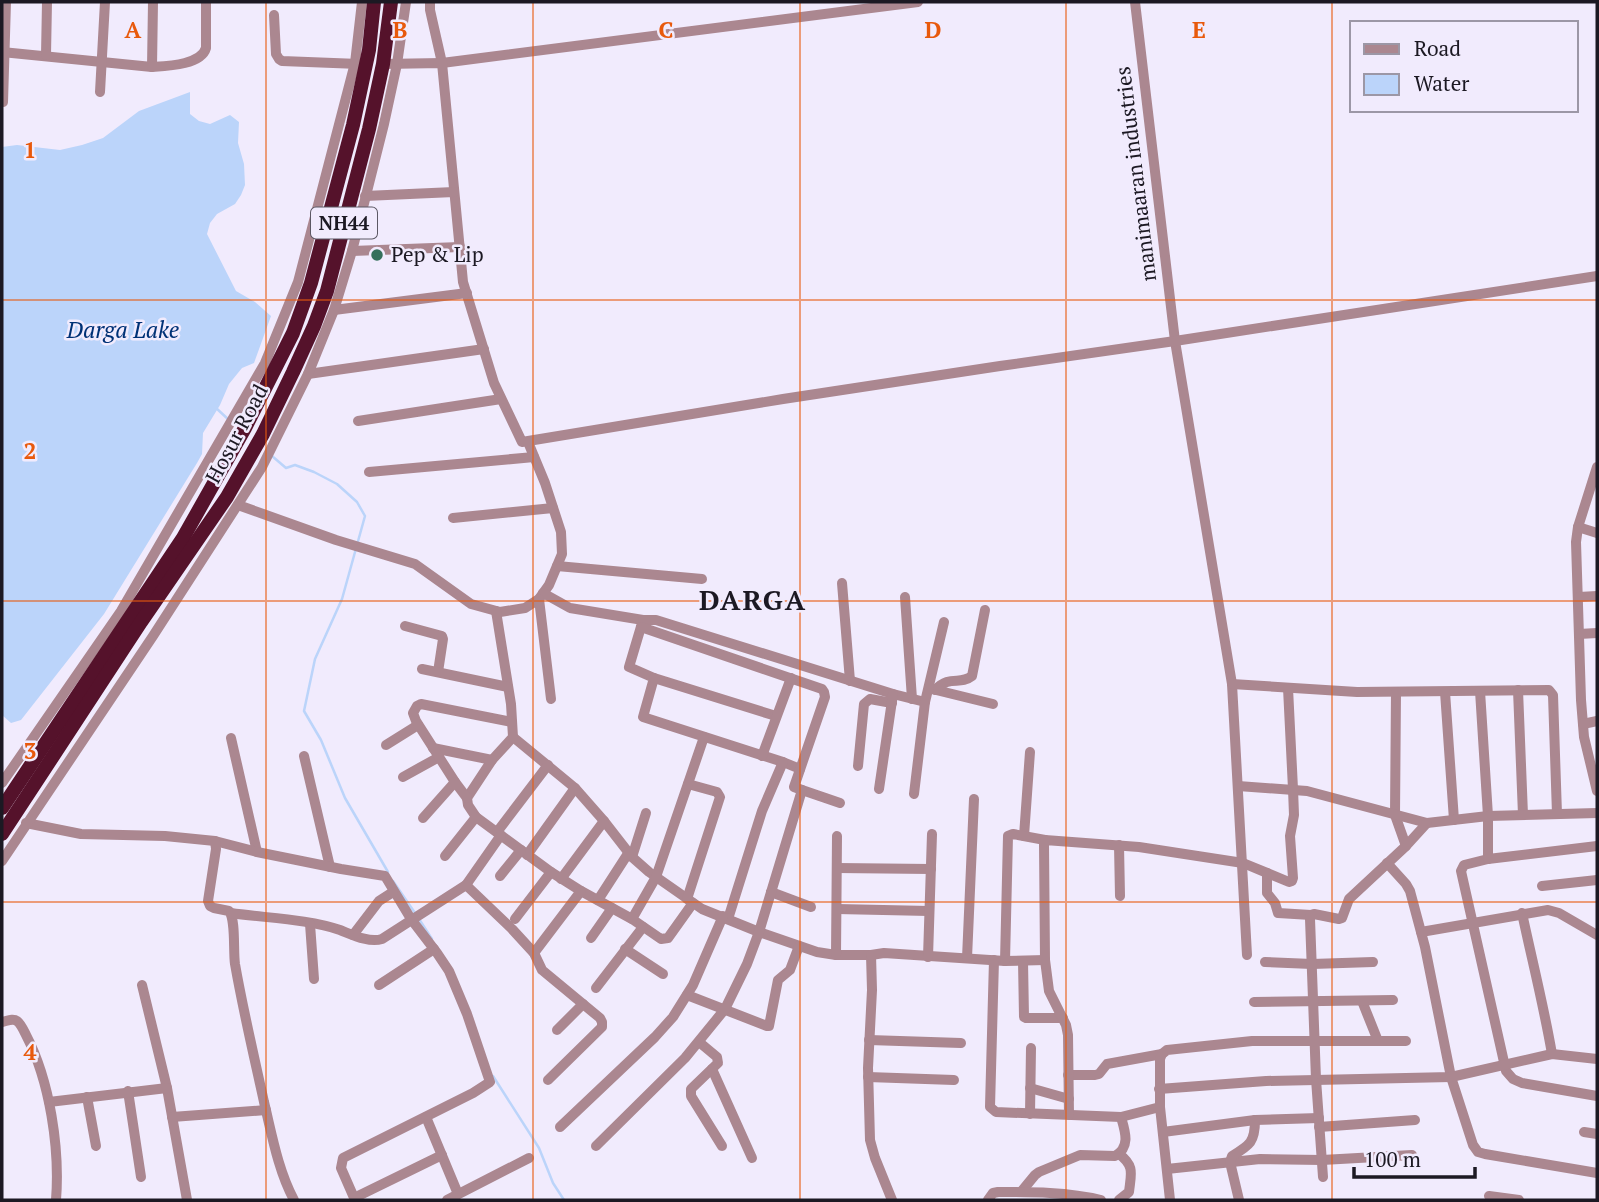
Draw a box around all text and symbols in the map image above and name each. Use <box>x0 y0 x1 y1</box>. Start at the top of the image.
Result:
text: A <box>125 14 142 45</box>
text: B <box>393 14 408 45</box>
text: C <box>659 14 674 45</box>
text: D <box>925 14 942 45</box>
text: E <box>1192 14 1206 45</box>
legend <box>1350 21 1578 112</box>
text: Road <box>1414 34 1461 62</box>
street label: manimaaran industries <box>1108 65 1162 283</box>
text: Water <box>1414 69 1469 97</box>
text: 1 <box>24 134 37 165</box>
road number: NH44 <box>311 208 377 238</box>
place label: Pep & Lip <box>391 240 484 268</box>
marker: Pep & Lip <box>369 247 385 263</box>
water label: Darga Lake <box>66 314 179 345</box>
street label: Hosur Road <box>198 379 274 488</box>
text: 2 <box>24 435 37 466</box>
district label: DARGA <box>699 581 807 618</box>
text: 3 <box>24 735 37 766</box>
text: 4 <box>24 1036 37 1067</box>
scale bar <box>1354 1136 1475 1180</box>
text: 100 m <box>1364 1145 1421 1173</box>

